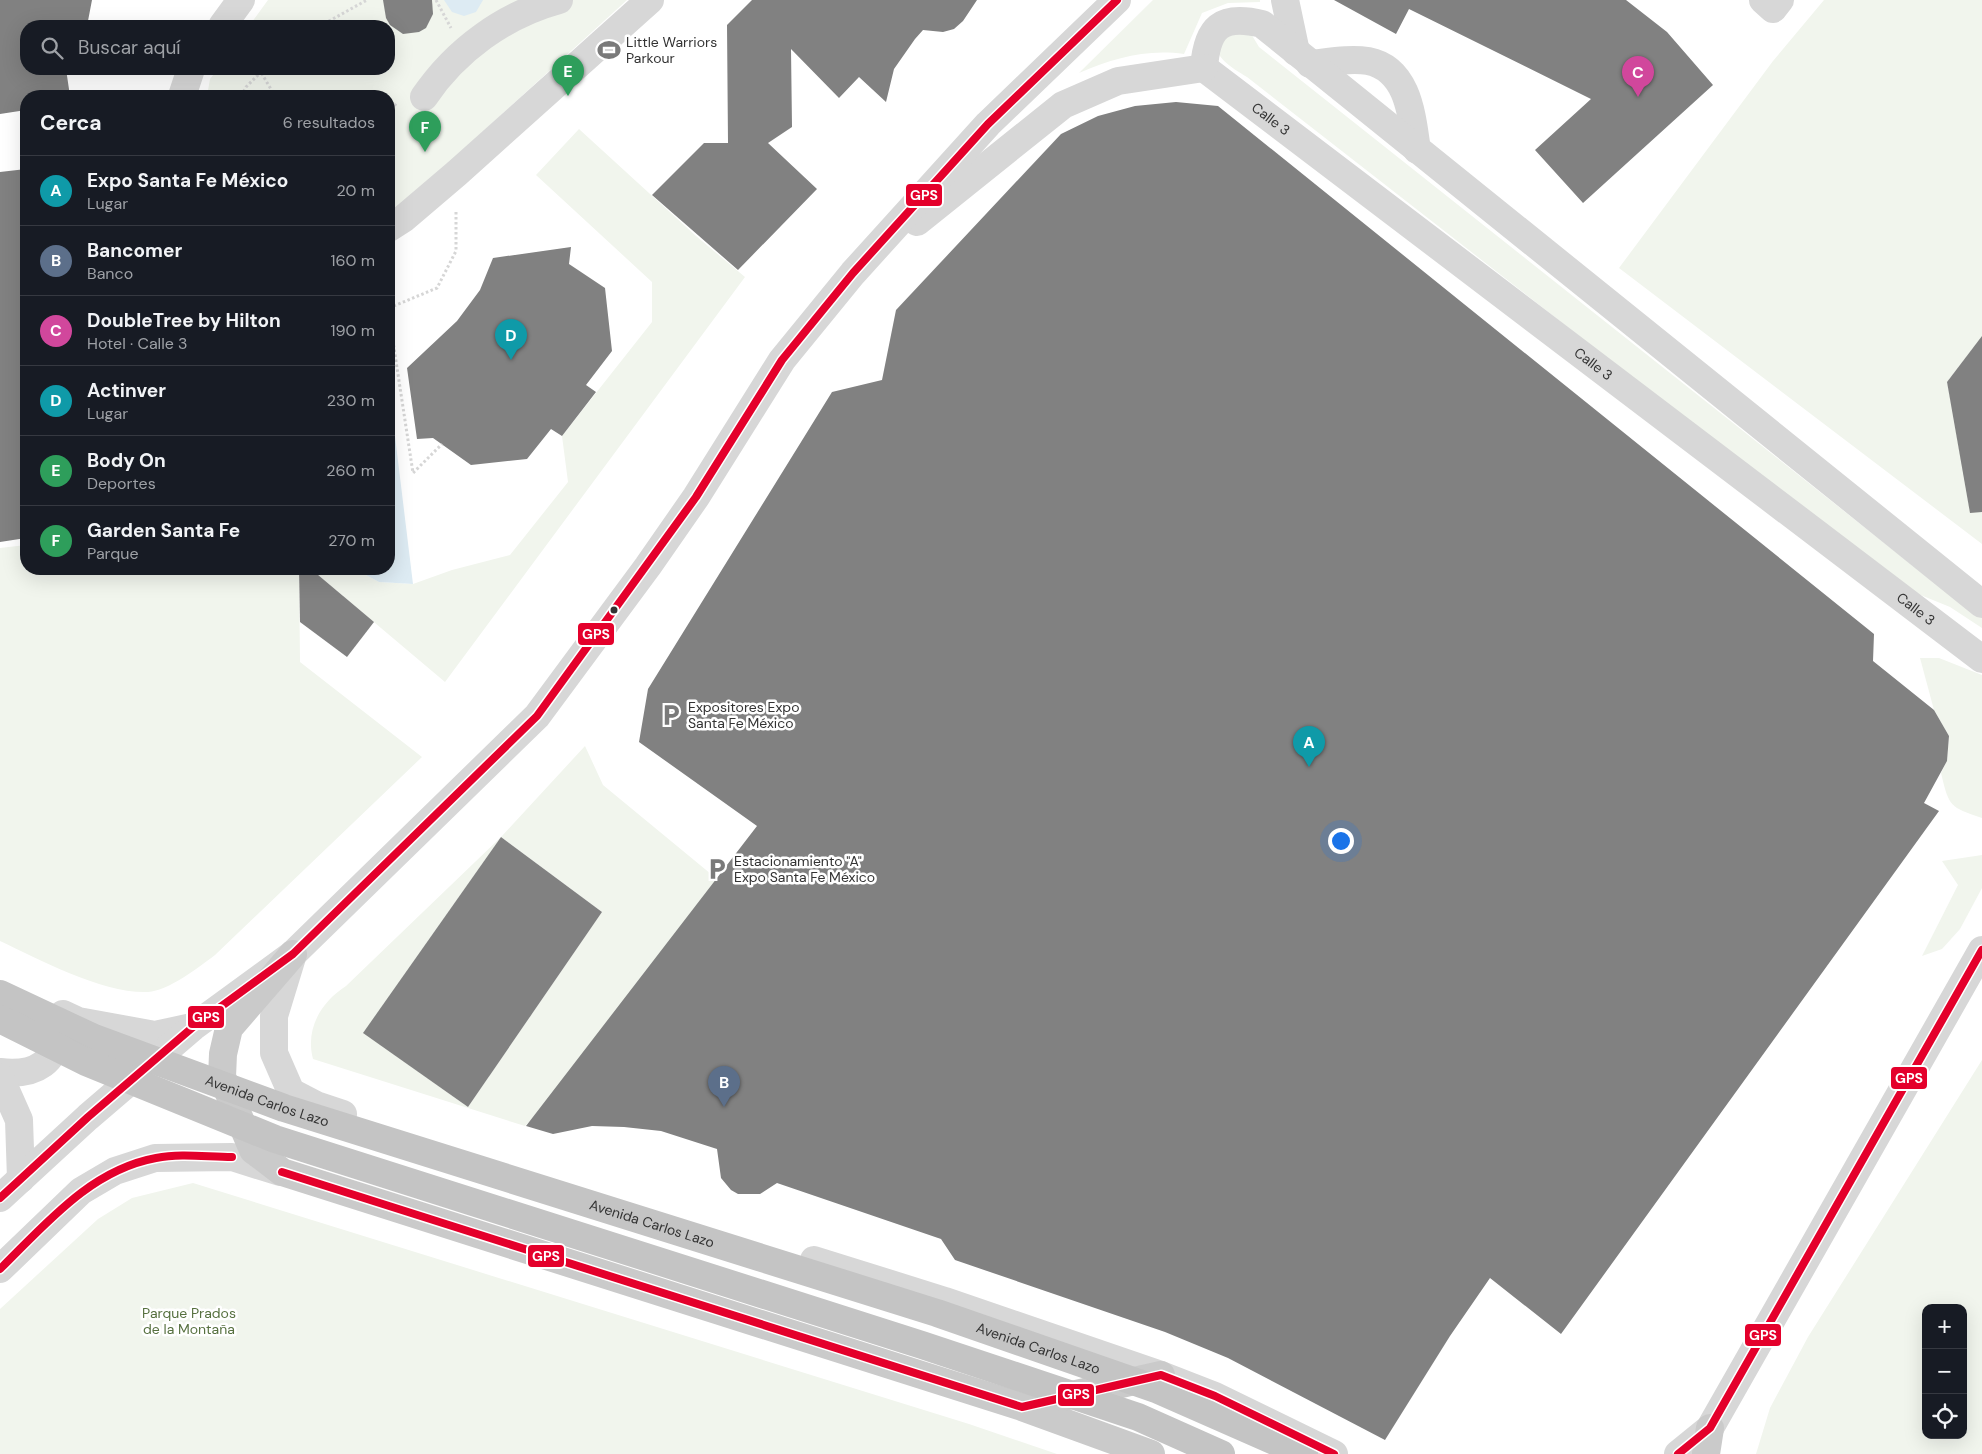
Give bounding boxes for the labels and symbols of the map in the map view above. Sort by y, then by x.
place label: Little Warriors Parkour [626,33,717,67]
sports icon: Little Warriors Parkour [596,37,622,63]
pin: E [552,55,584,96]
pin: C [1622,56,1654,97]
street label: Calle 3 [1248,98,1294,139]
pin: F [409,111,441,152]
line badge: GPS [905,183,943,207]
text: GPS [910,186,938,204]
pin: D [495,319,527,360]
street label: Calle 3 [1570,343,1616,384]
street label: Calle 3 [1893,588,1939,629]
unlabelled marker [609,605,619,615]
line badge: GPS [577,622,615,646]
text: GPS [582,625,610,643]
place label: Expositores Expo Santa Fe México [688,698,799,732]
parking icon: Expositores Expo Santa Fe México [658,702,684,728]
pin: A [1293,726,1325,767]
your location [1328,828,1354,854]
place label: Estacionamiento "A" Expo Santa Fe México [734,852,875,886]
parking icon: Estacionamiento "A" Expo Santa Fe México [704,856,730,882]
line badge: GPS [187,1005,225,1029]
text: GPS [192,1008,220,1026]
pin: B [708,1066,740,1107]
line badge: GPS [1890,1066,1928,1090]
text: GPS [1895,1069,1923,1087]
street label: Avenida Carlos Lazo [203,1071,331,1131]
street label: Avenida Carlos Lazo [587,1195,717,1252]
line badge: GPS [527,1244,565,1268]
text: GPS [532,1247,560,1265]
park label: Parque Prados de la Montaña [142,1304,236,1338]
street label: Avenida Carlos Lazo [974,1318,1103,1378]
line badge: GPS [1744,1323,1782,1347]
text: GPS [1749,1326,1777,1344]
line badge: GPS [1057,1383,1095,1407]
text: GPS [1062,1385,1090,1403]

